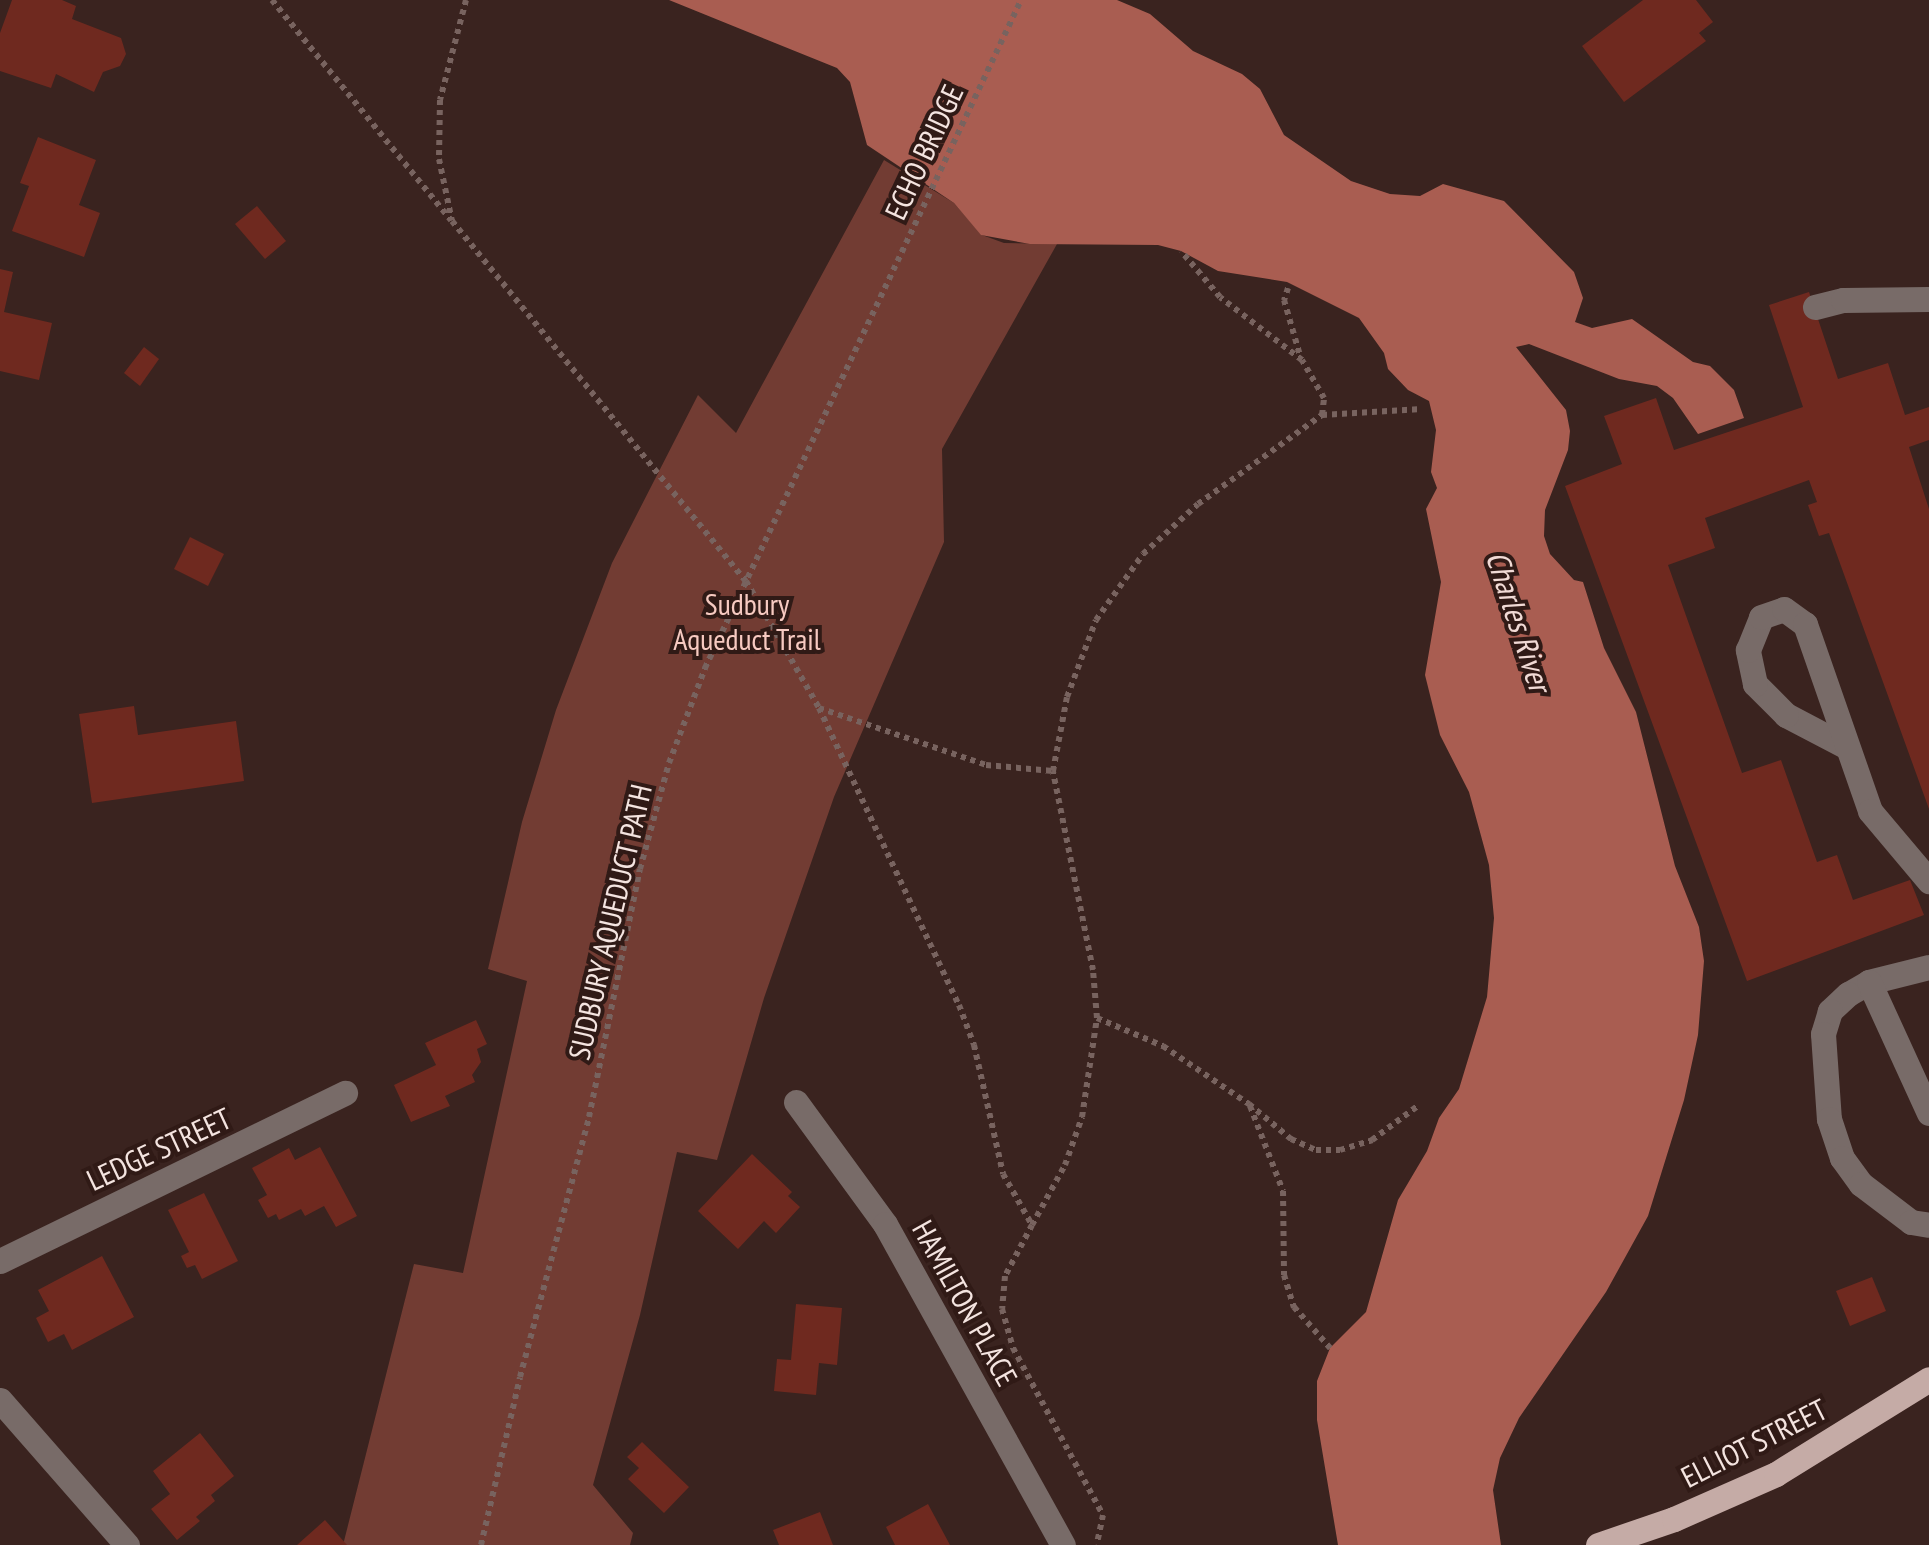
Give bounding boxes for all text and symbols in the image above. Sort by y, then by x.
street label: ECHO BRIDGE [877,79,971,225]
water label: Charles River [1478,546,1560,696]
park label: Sudbury Aqueduct Trail [673,586,821,656]
street label: SUDBURY AQUEDUCT PATH [561,780,659,1064]
street label: LEDGE STREET [81,1100,237,1198]
street label: HAMILTON PLACE [905,1214,1025,1392]
street label: ELLIOT STREET [1675,1391,1833,1495]

